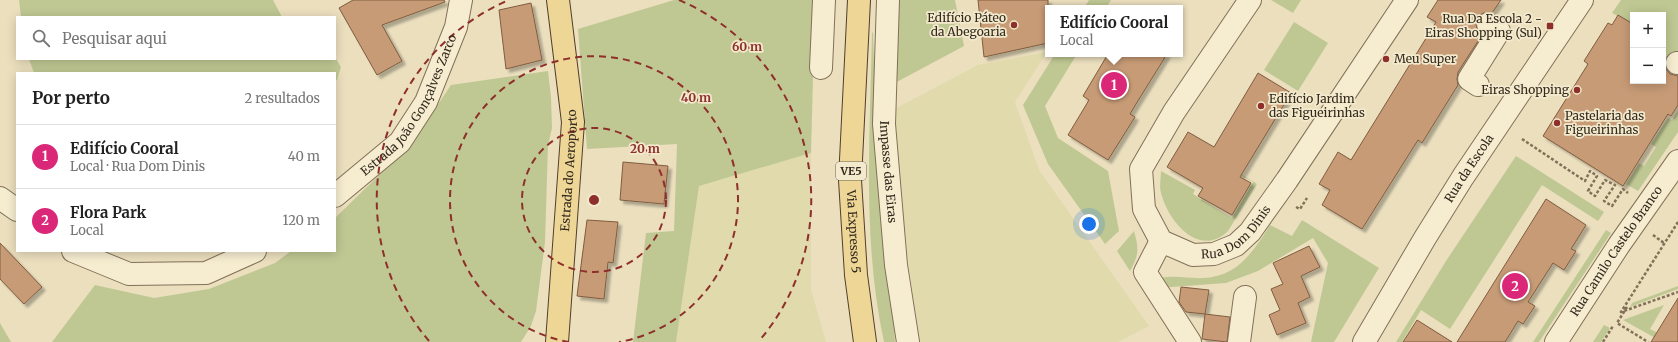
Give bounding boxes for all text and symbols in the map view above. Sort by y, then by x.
popup [1045,5,1183,57]
place label: Edifício Páteo da Abegoaria [927,10,1007,39]
place label: Rua Da Escola 2 - Eiras Shopping (Sul) [1425,11,1542,40]
map controls [1630,12,1666,84]
button: + [1630,12,1666,48]
text: Edifício Cooral [1060,13,1168,32]
search box [16,16,336,60]
marker: Edifício Páteo da Abegoaria [1009,20,1019,30]
marker: Rua Da Escola 2 - Eiras Shopping (Sul) [1545,21,1555,31]
icon: search [30,27,52,49]
text: Pesquisar aqui [62,29,167,48]
street label: Estrada João Gonçalves Zarco [357,32,459,179]
text: Local [1060,32,1094,49]
text: 60 m [732,39,762,54]
button: − [1630,48,1666,84]
place label: Meu Super [1394,51,1457,66]
marker: Meu Super [1381,54,1391,64]
pin: 1 [1101,70,1127,100]
place label: Eiras Shopping [1481,82,1570,97]
marker: Eiras Shopping [1572,85,1582,95]
text: Por perto [32,87,110,109]
text: 2 resultados [244,90,320,107]
text: 40 m [681,90,711,105]
place label: Edifício Jardim das Figueirinhas [1269,91,1365,120]
marker: Edifício Jardim das Figueirinhas [1256,101,1266,111]
place label: Pastelaria das Figueirinhas [1565,108,1644,137]
street label: Estrada do Aeroporto [557,109,580,232]
marker: Pastelaria das Figueirinhas [1552,118,1562,128]
street label: Impasse das Eiras [877,120,900,224]
street label: Rua da Escola [1441,131,1497,205]
text: Edifício Cooral [70,139,179,158]
text: 20 m [630,141,660,156]
text: 1 [42,148,48,165]
text: 40 m [288,148,320,165]
text: Local · Rua Dom Dinis [70,158,205,175]
road number: VE5 [836,162,866,180]
street label: Rua Camilo Castelo Branco [1567,183,1665,319]
street label: Via Expresso 5 [844,188,864,274]
centre of rings [587,193,601,207]
street label: Rua Dom Dinis [1201,202,1274,262]
text: Flora Park [70,203,146,222]
text: 2 [41,212,49,229]
text: 120 m [282,212,320,229]
your location [1079,214,1099,234]
text: Local [70,222,104,239]
pin: 2 [1502,271,1528,301]

